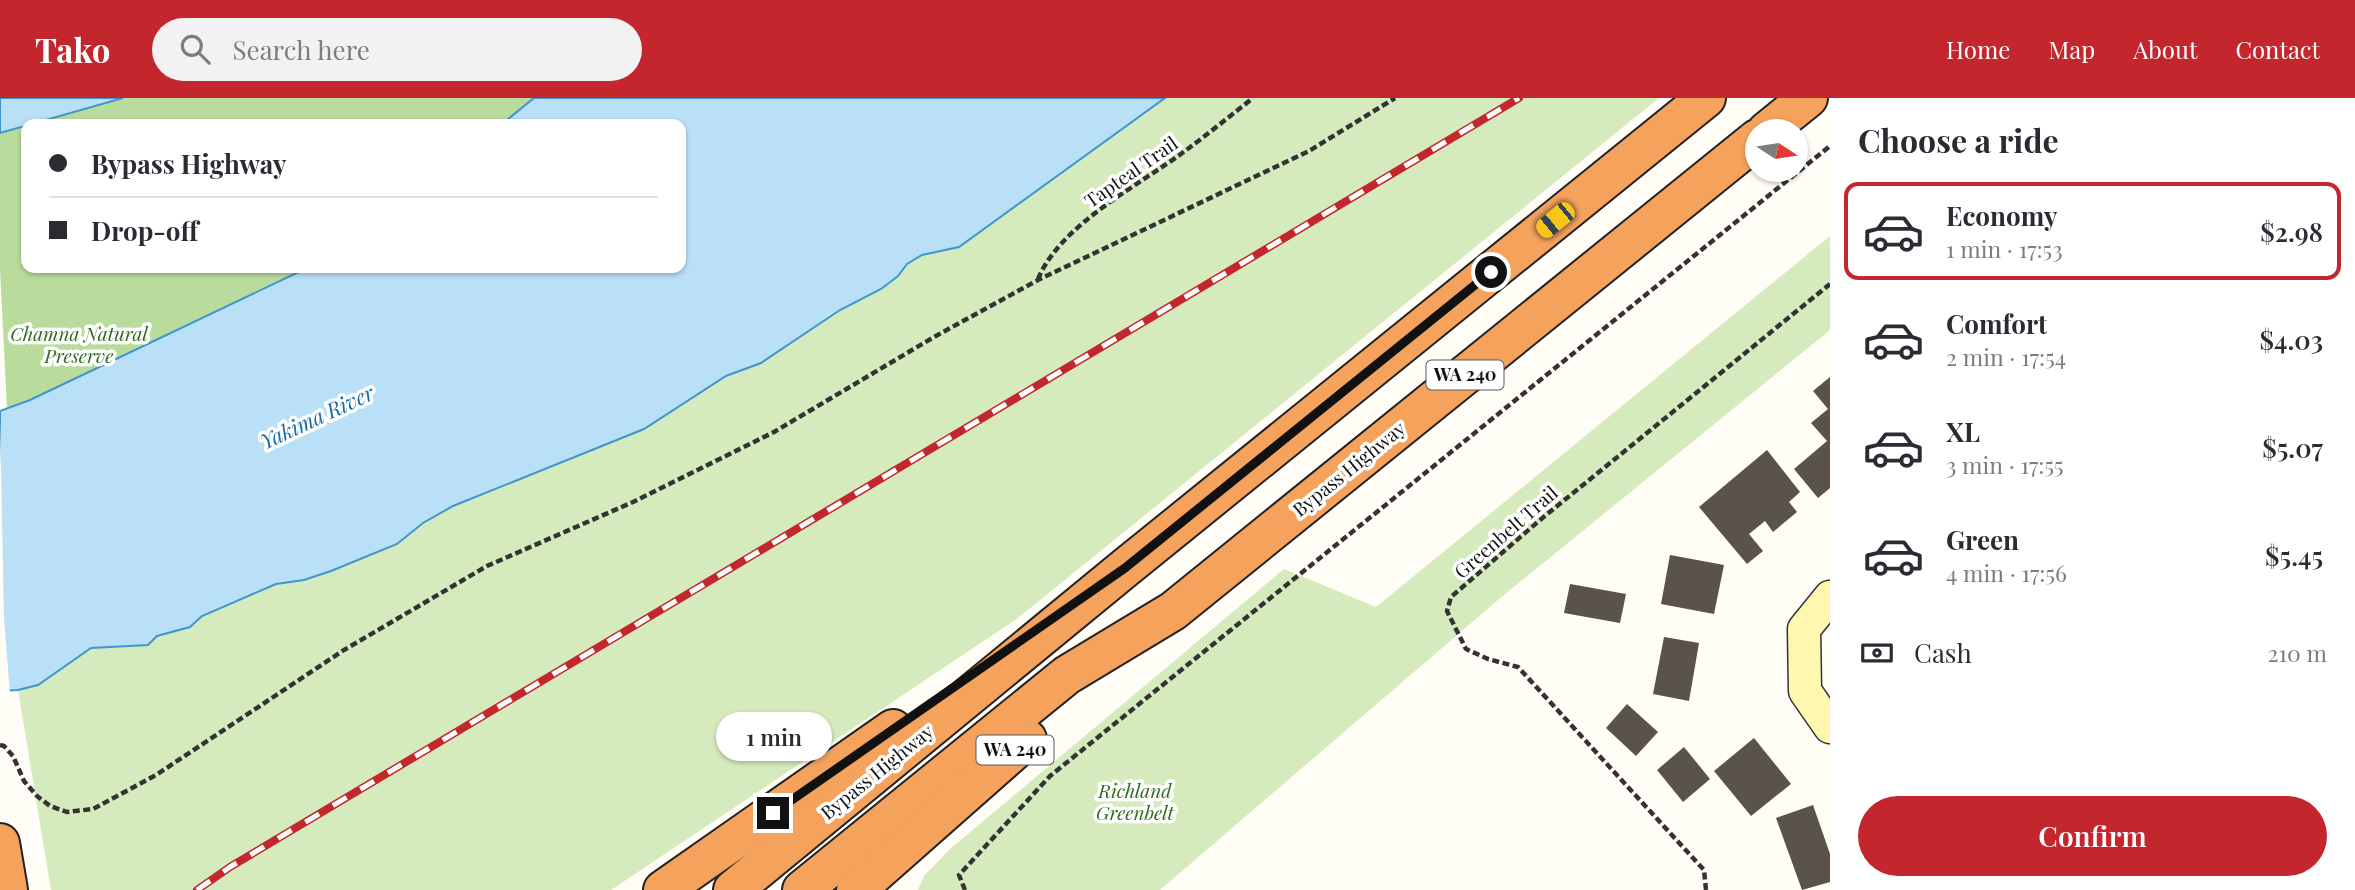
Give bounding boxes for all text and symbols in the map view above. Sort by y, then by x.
search box [152,18,642,81]
text: Tako [35,27,110,71]
icon: search [176,30,214,68]
text: Search here [232,32,370,67]
text: Home [1946,33,2010,65]
text: Map [2048,33,2095,65]
text: About [2133,33,2197,65]
text: Contact [2235,33,2320,65]
text: Choose a ride [1858,118,2059,161]
north arrow [1745,119,1808,182]
map controls [1745,119,1808,182]
street label: Tapteal Trail [1079,129,1183,213]
text: Bypass Highway [91,146,287,181]
text: Economy [1946,198,2057,233]
car [1533,199,1578,241]
icon: car [1862,200,1925,263]
text: Drop-off [91,213,198,248]
text: $2.98 [2260,214,2323,249]
text: 1 min · 17:53 [1946,233,2063,264]
route start [1475,256,1507,288]
text: Comfort [1946,306,2047,341]
icon: car [1862,308,1925,371]
park label: Chamna Natural Preserve [10,320,148,368]
text: $4.03 [2260,322,2323,357]
text: 2 min · 17:54 [1946,341,2066,372]
road number: WA 240 [1426,360,1504,390]
water label: Yakima River [255,377,379,455]
street label: Bypass Highway [1287,414,1410,522]
text: XL [1946,414,1980,449]
icon: car [1862,416,1925,479]
text: $5.07 [2262,430,2323,465]
text: 3 min · 17:55 [1946,449,2064,480]
street label: Greenbelt Trail [1448,479,1563,583]
text: Green [1946,522,2019,557]
icon: car [1862,524,1925,587]
text: $5.45 [2265,538,2323,573]
text: 4 min · 17:56 [1946,557,2067,588]
icon: cash [1858,634,1896,672]
text: Cash [1914,635,1972,670]
text: 210 m [2268,637,2327,668]
callout: 1 min [715,712,831,760]
street label: Bypass Highway [815,717,938,825]
text: 1 min [746,721,802,752]
road number: WA 240 [976,736,1054,764]
park label: Richland Greenbelt [1096,777,1176,825]
button: Confirm [1858,796,2327,876]
route end [757,797,789,829]

